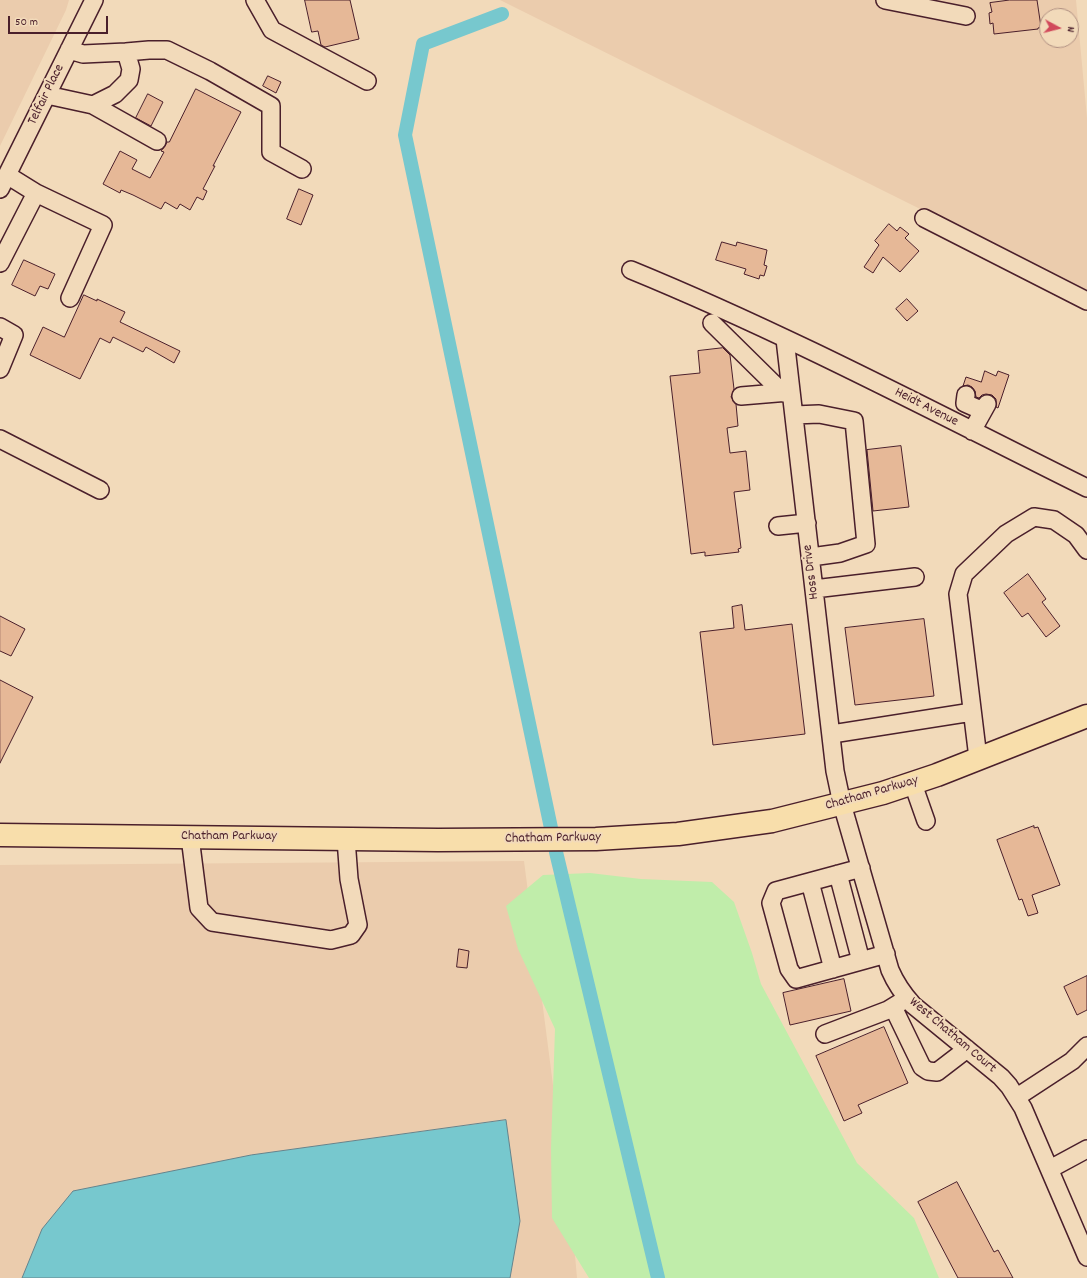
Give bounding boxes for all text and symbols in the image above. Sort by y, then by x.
scale bar [10,8,110,34]
north arrow [1039,8,1079,48]
text: 50 m [15,14,38,31]
text: N [1062,26,1078,33]
street label: Telfair Place [25,62,69,128]
street label: Heidt Avenue [891,385,961,431]
street label: Hoss Drive [800,543,824,601]
street label: Chatham Parkway [824,773,920,815]
street label: Chatham Parkway [181,829,277,845]
street label: Chatham Parkway [505,830,601,848]
street label: West Chatham Court [905,995,999,1077]

